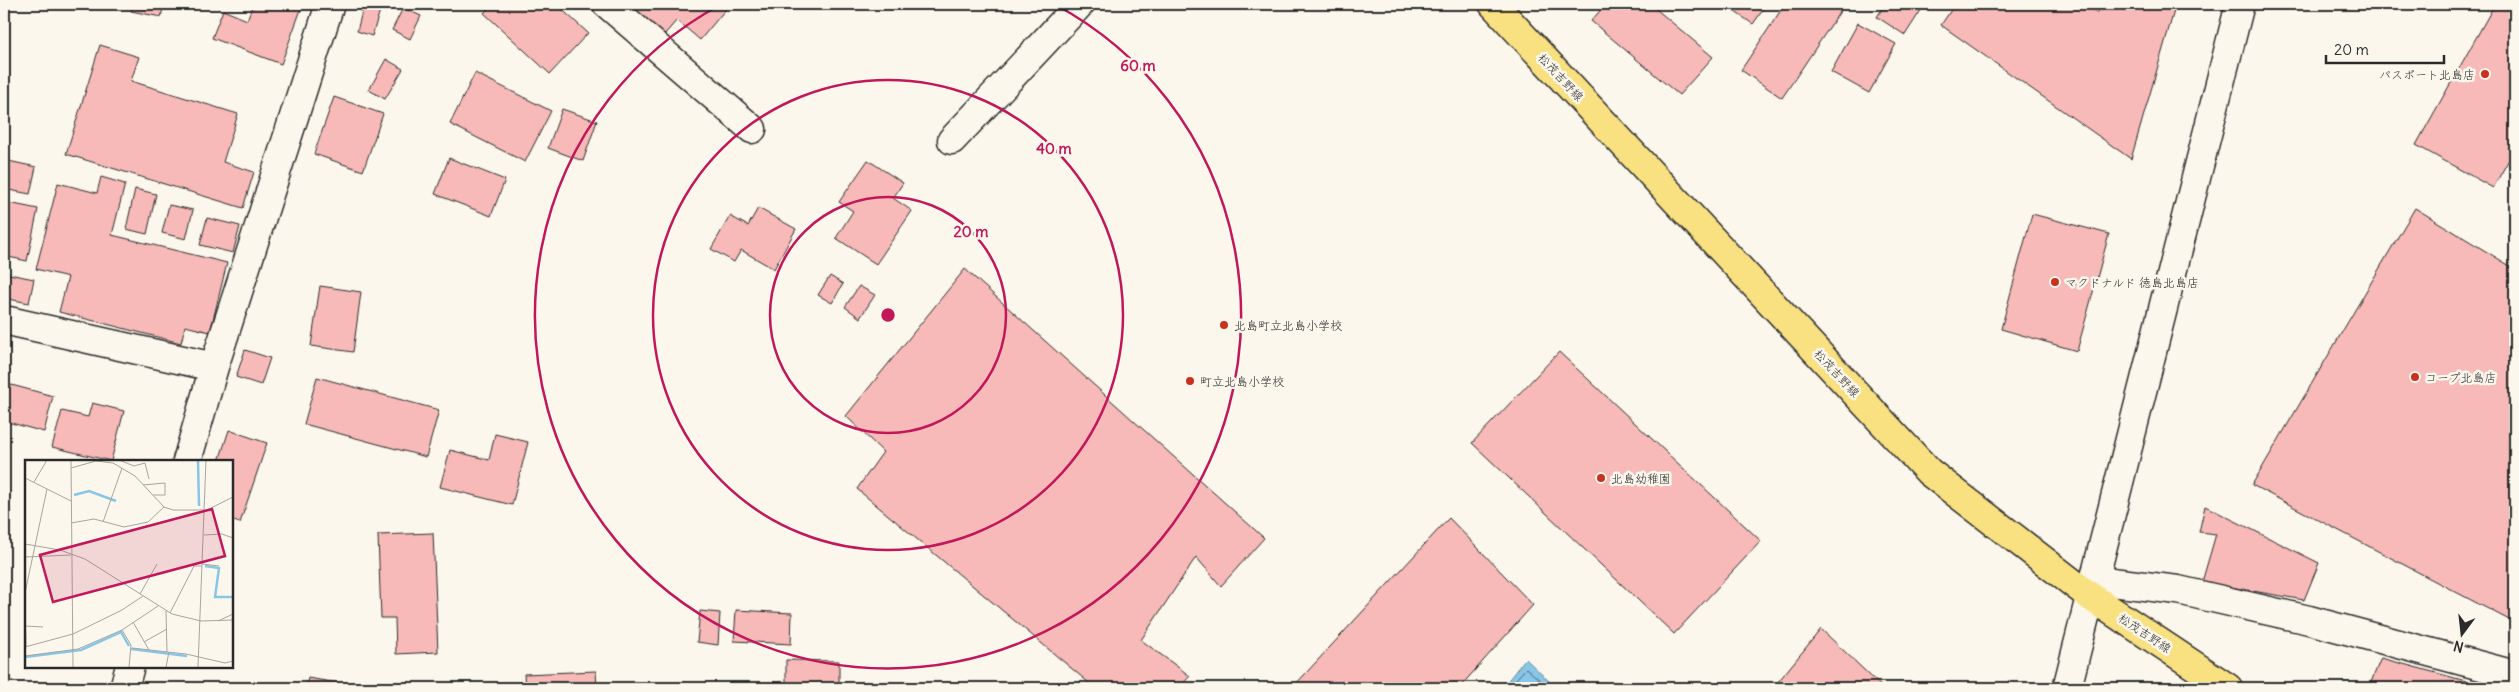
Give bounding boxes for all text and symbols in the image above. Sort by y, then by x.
scale bar [2326,32,2444,64]
text: 20 m [2334,40,2369,59]
street label: 松茂吉野線 [1535,50,1587,104]
text: 60 m [1120,56,1156,75]
place label: パスポート北島店 [2379,67,2475,82]
marker: パスポート北島店 [2479,68,2491,80]
text: 40 m [1036,139,1072,158]
text: 20 m [954,222,988,241]
place label: マクドナルド 徳島北島店 [2065,275,2199,290]
marker: マクドナルド 徳島北島店 [2049,276,2061,288]
centre of rings [879,306,897,324]
place label: 北島町立北島小学校 [1234,318,1342,333]
marker: 北島町立北島小学校 [1218,319,1230,331]
street label: 松茂吉野線 [1811,346,1863,400]
place label: コープ北島店 [2425,370,2497,385]
marker: コープ北島店 [2409,371,2421,383]
place label: 町立北島小学校 [1200,374,1284,389]
marker: 町立北島小学校 [1184,375,1196,387]
inset map [25,460,232,667]
place label: 北島幼稚園 [1611,471,1671,486]
marker: 北島幼稚園 [1595,472,1607,484]
street label: 松茂吉野線 [2116,610,2174,656]
north arrow [2436,610,2486,660]
text: N [2452,637,2466,657]

